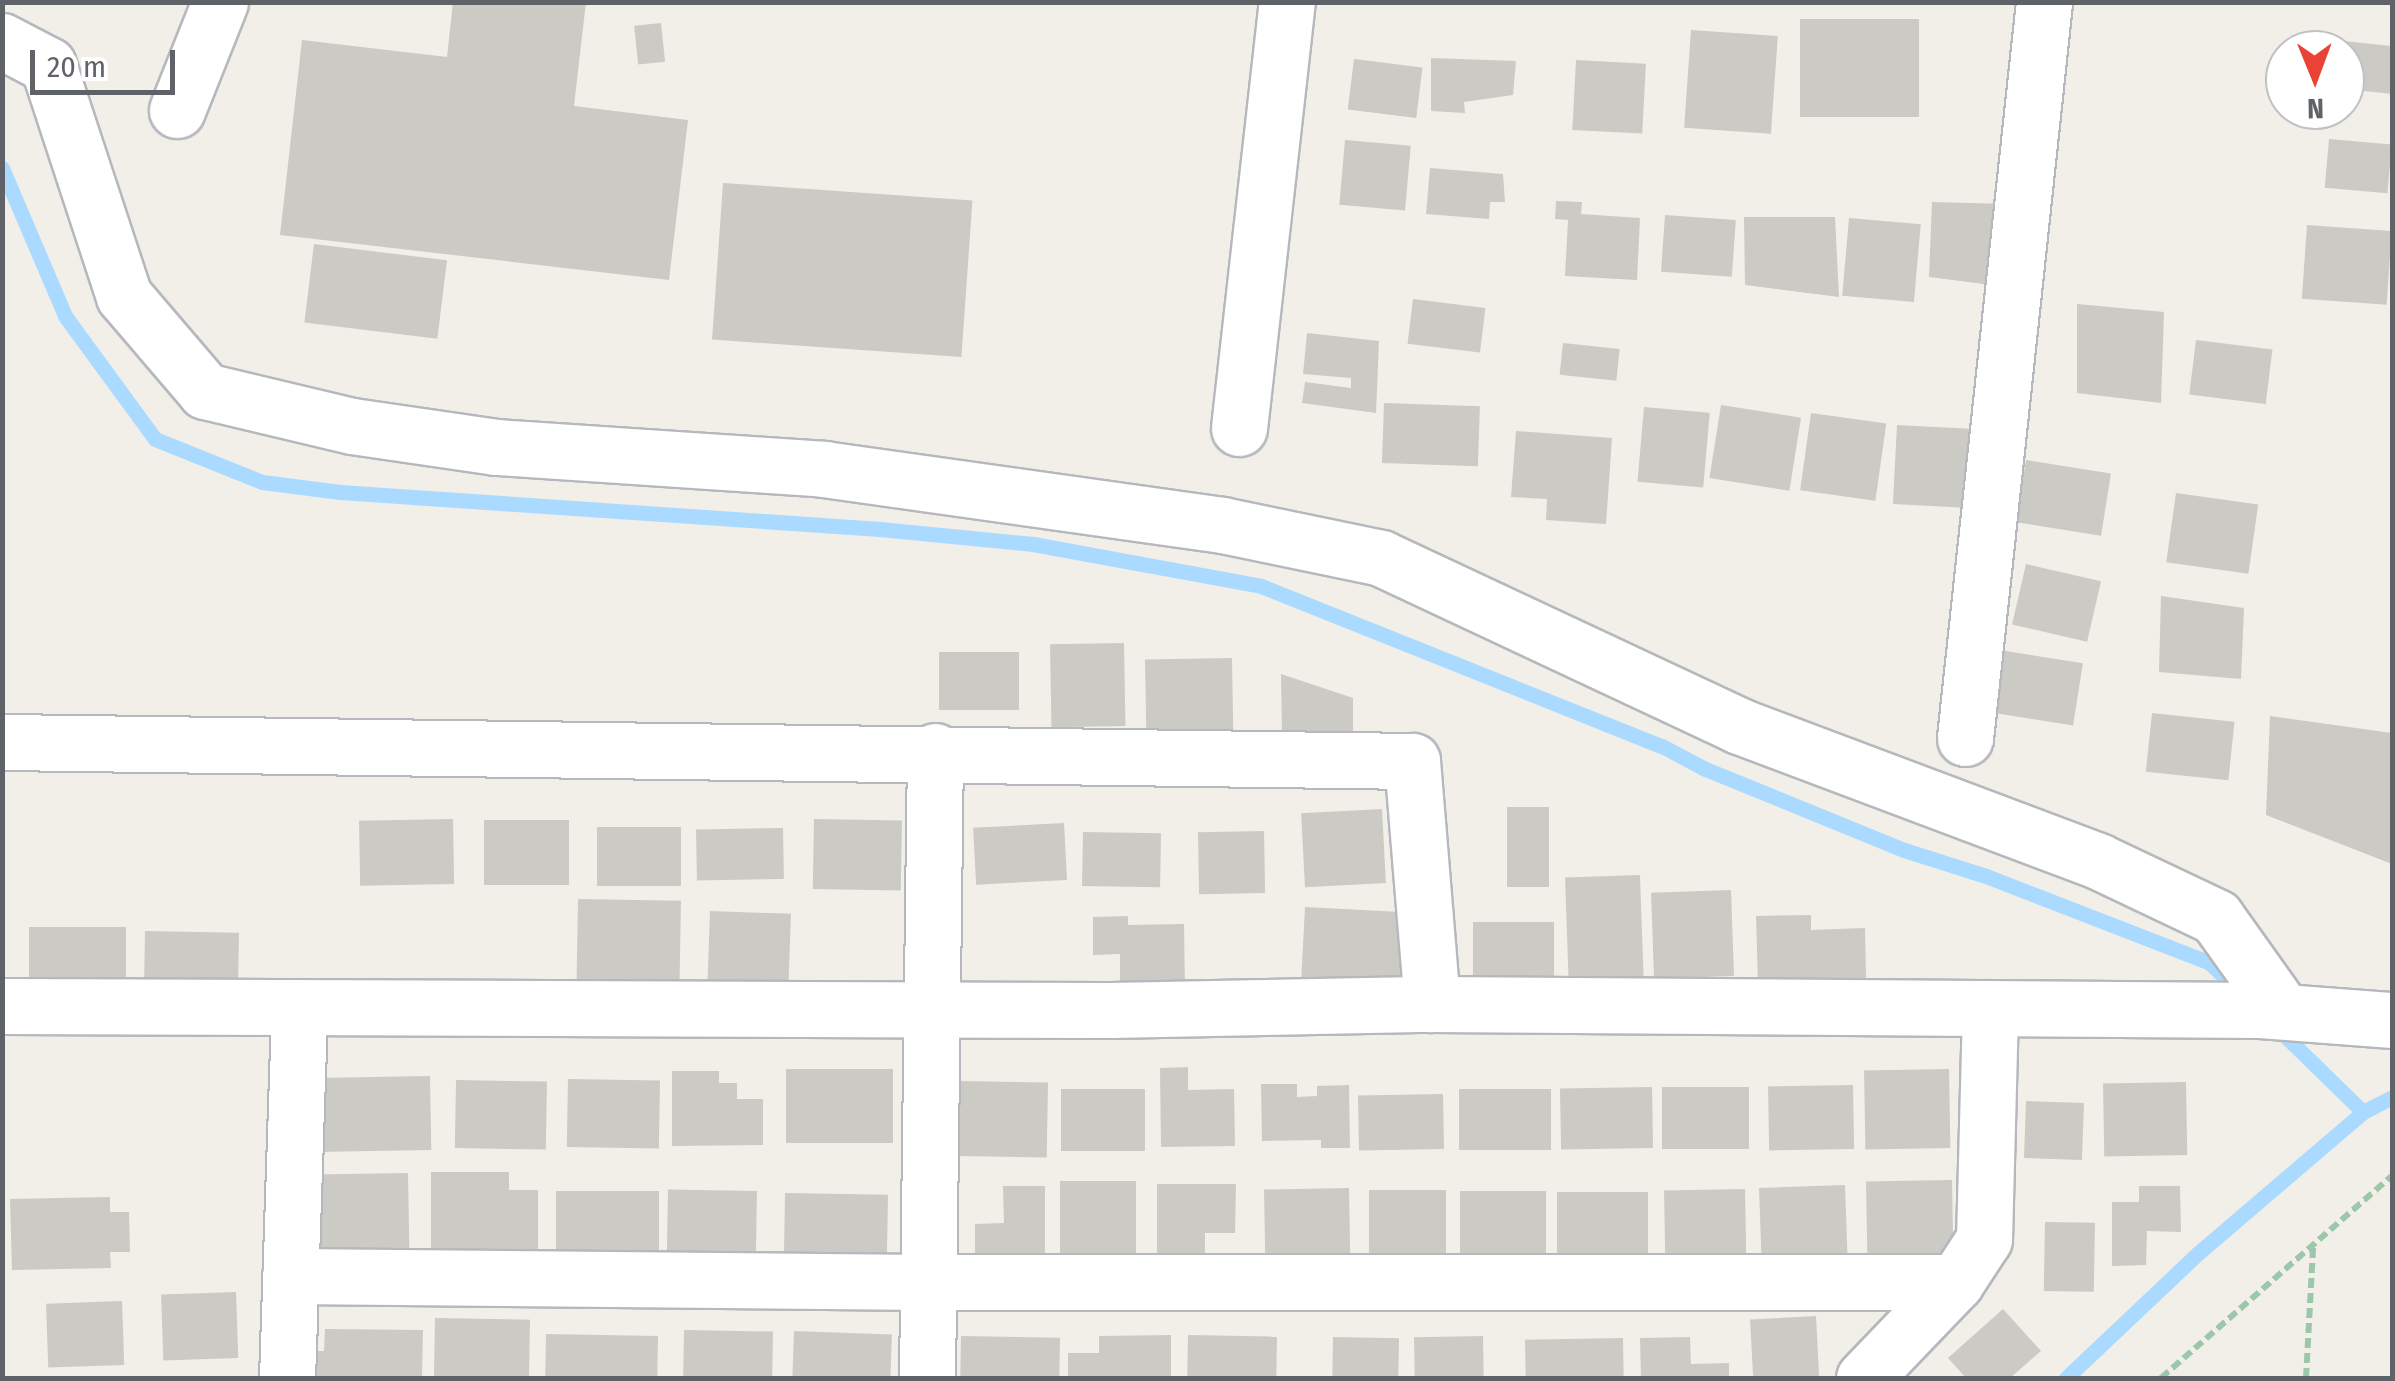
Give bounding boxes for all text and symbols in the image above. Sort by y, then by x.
scale bar [35,30,180,92]
north arrow [2265,30,2365,130]
text: 20 m [47,49,106,85]
text: N [2307,92,2324,125]

